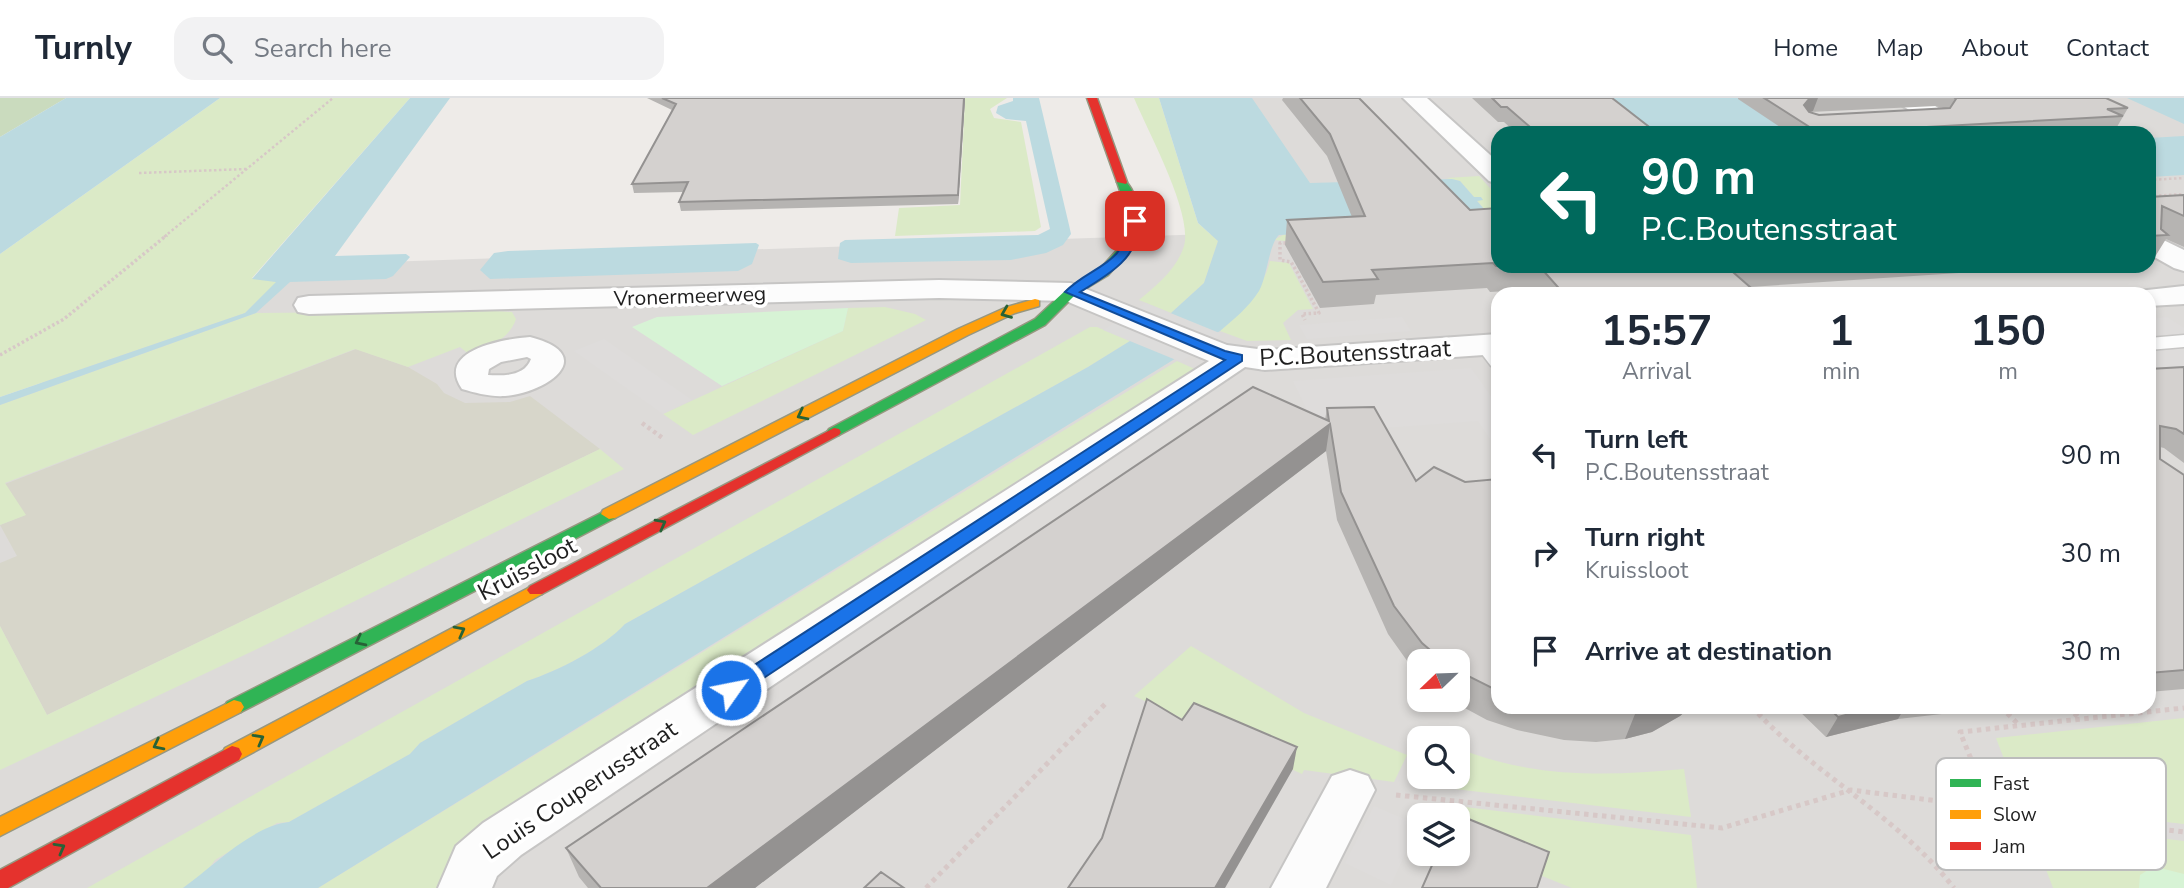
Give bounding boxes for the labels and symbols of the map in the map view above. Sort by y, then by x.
pin [1105,191,1165,251]
street label: Vronermeerweg [612,279,767,313]
one-way arrow [1000,304,1012,318]
street label: P.C.Boutensstraat [1258,332,1452,374]
one-way arrow [797,406,810,420]
one-way arrow [653,519,666,532]
street label: Kruissloot [472,529,583,608]
one-way arrow [453,626,465,639]
one-way arrow [355,633,367,646]
north arrow [1407,649,1470,712]
position arrow [694,653,768,727]
street label: Louis Couperusstraat [477,713,684,867]
one-way arrow [252,734,265,747]
one-way arrow [153,737,165,750]
legend [1936,758,2166,870]
text: Fast [1993,771,2029,797]
text: Slow [1993,802,2037,828]
text: Jam [1992,834,2026,860]
one-way arrow [53,843,65,856]

